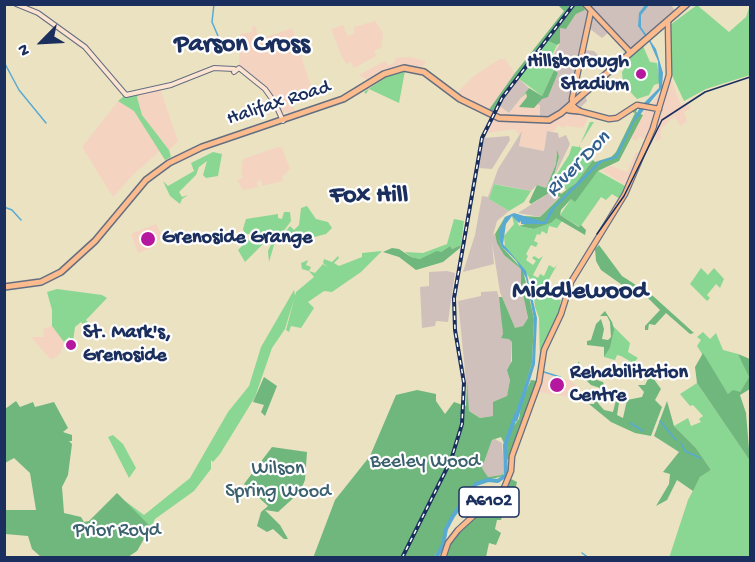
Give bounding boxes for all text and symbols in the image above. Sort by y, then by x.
north arrow [12,12,72,72]
district label: Parson Cross [174,30,310,62]
text: N [14,41,36,58]
place label: Hillsborough Stadium [527,51,629,98]
marker: Hillsborough Stadium [634,67,648,81]
street label: Halifax Road [224,76,334,132]
water label: River Don [541,127,617,203]
district label: Fox Hill [330,181,408,213]
place label: Grenoside Grange [162,227,312,251]
marker: Grenoside Grange [139,230,157,248]
district label: Middlewood [512,277,648,309]
place label: St. Mark's, Grenoside [83,322,171,369]
marker: St. Mark's, Grenoside [64,338,78,352]
place label: Rehabilitation Centre [570,362,688,409]
marker: Rehabilitation Centre [548,376,566,394]
park label: Beeley Wood [370,451,480,475]
park label: Wilson Spring Wood [225,458,331,505]
road number: A6102 [459,487,519,517]
park label: Prior Royd [73,520,161,544]

